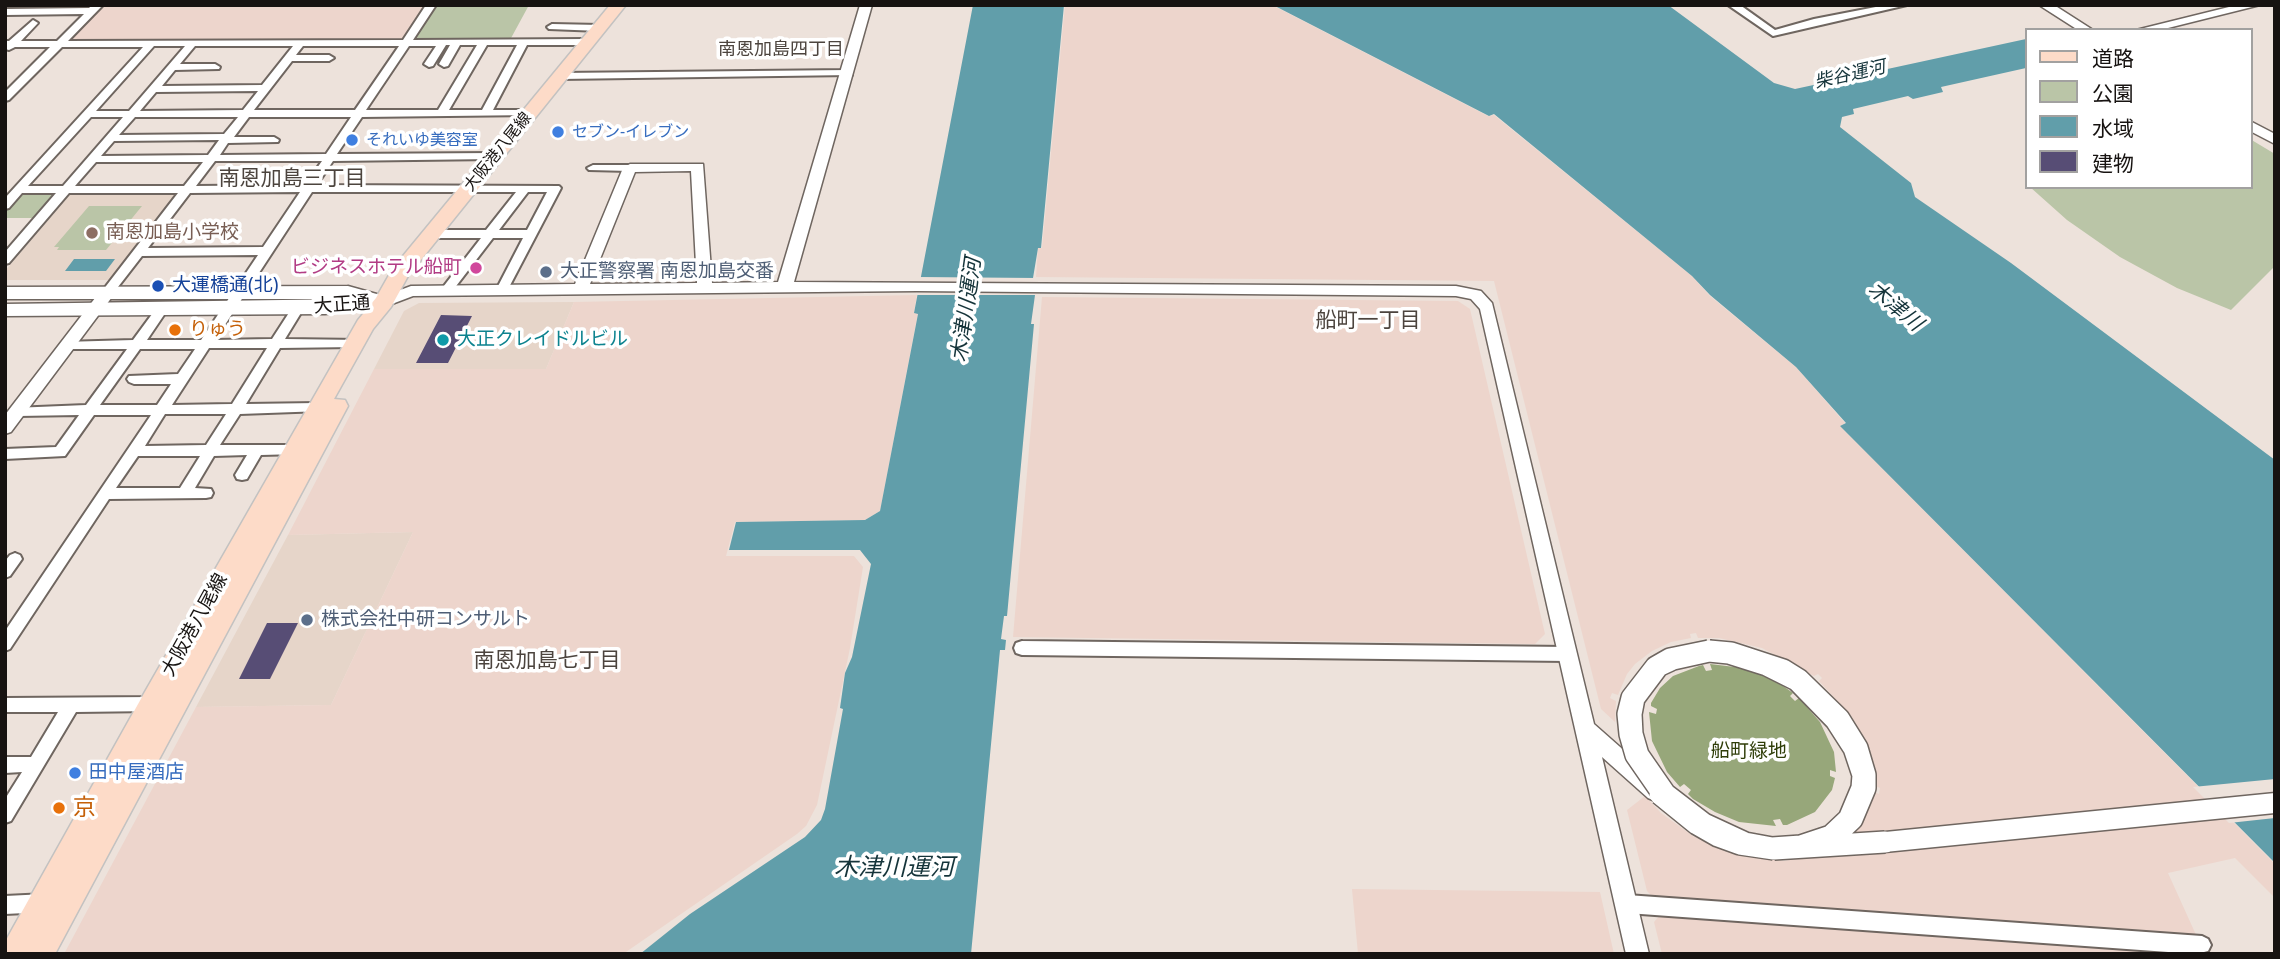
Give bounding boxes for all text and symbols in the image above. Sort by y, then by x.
legend [2024,28,2252,189]
district label: 南恩加島四丁目 [718,39,844,61]
text: 道路 [2092,44,2134,72]
water label: 柴谷運河 [1812,56,1888,94]
text: 公園 [2092,79,2134,107]
street label: 大阪港八尾線 [460,109,536,195]
text: 水域 [2092,114,2134,142]
place label: セブン-イレブン [572,122,689,142]
marker: セブン-イレブン [550,124,566,140]
place label: それいゆ美容室 [366,130,478,150]
marker: それいゆ美容室 [344,132,360,148]
text: 建物 [2092,149,2134,177]
district label: 南恩加島三丁目 [219,166,365,192]
place label: 南恩加島小学校 [106,222,239,244]
marker: 南恩加島小学校 [84,225,100,241]
water label: 木津川運河 [947,256,987,364]
place label: ビジネスホテル船町 [291,257,462,279]
marker: ビジネスホテル船町 [468,260,484,276]
place label: 大正警察署 南恩加島交番 [560,261,774,283]
marker: 大正警察署 南恩加島交番 [538,264,554,280]
place label: 大運橋通(北) [172,275,278,297]
water label: 木津川 [1863,277,1927,337]
marker: 大運橋通(北) [150,278,166,294]
street label: 大正通 [313,292,371,318]
district label: 船町一丁目 [1316,308,1420,334]
place label: りゅう [189,319,246,341]
marker: りゅう [167,322,183,338]
place label: 大正クレイドルビル [457,329,628,351]
marker: 大正クレイドルビル [435,332,451,348]
street label: 大阪港八尾線 [157,570,233,680]
place label: 株式会社中研コンサルト [321,609,530,631]
marker: 株式会社中研コンサルト [299,612,315,628]
district label: 南恩加島七丁目 [474,648,620,674]
park label: 船町緑地 [1711,741,1787,763]
place label: 田中屋酒店 [89,762,184,784]
marker: 田中屋酒店 [67,765,83,781]
place label: 京 [73,794,96,822]
marker: 京 [51,800,67,816]
water label: 木津川運河 [834,854,954,882]

